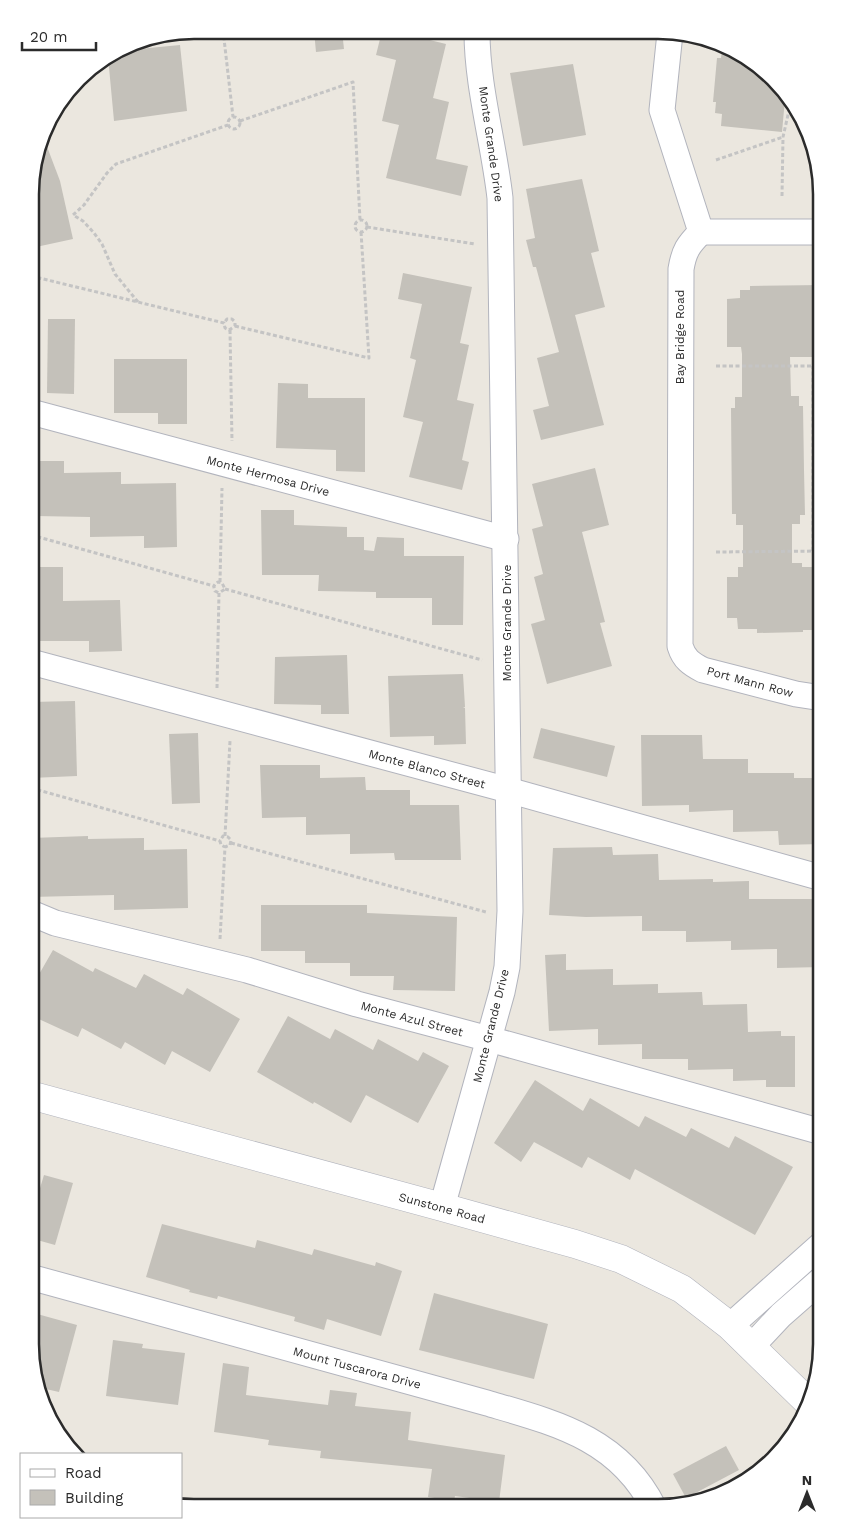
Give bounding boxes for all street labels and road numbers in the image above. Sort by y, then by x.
street label: Monte Grande Drive [476,85,506,203]
street label: Bay Bridge Road [673,290,687,384]
street label: Monte Hermosa Drive [205,453,331,499]
street label: Monte Grande Drive [500,565,514,681]
street label: Port Mann Row [705,664,795,700]
street label: Monte Blanco Street [367,747,487,791]
street label: Monte Grande Drive [470,968,512,1084]
street label: Monte Azul Street [359,999,465,1039]
street label: Sunstone Road [397,1190,487,1226]
street label: Mount Tuscarora Drive [292,1344,422,1392]

